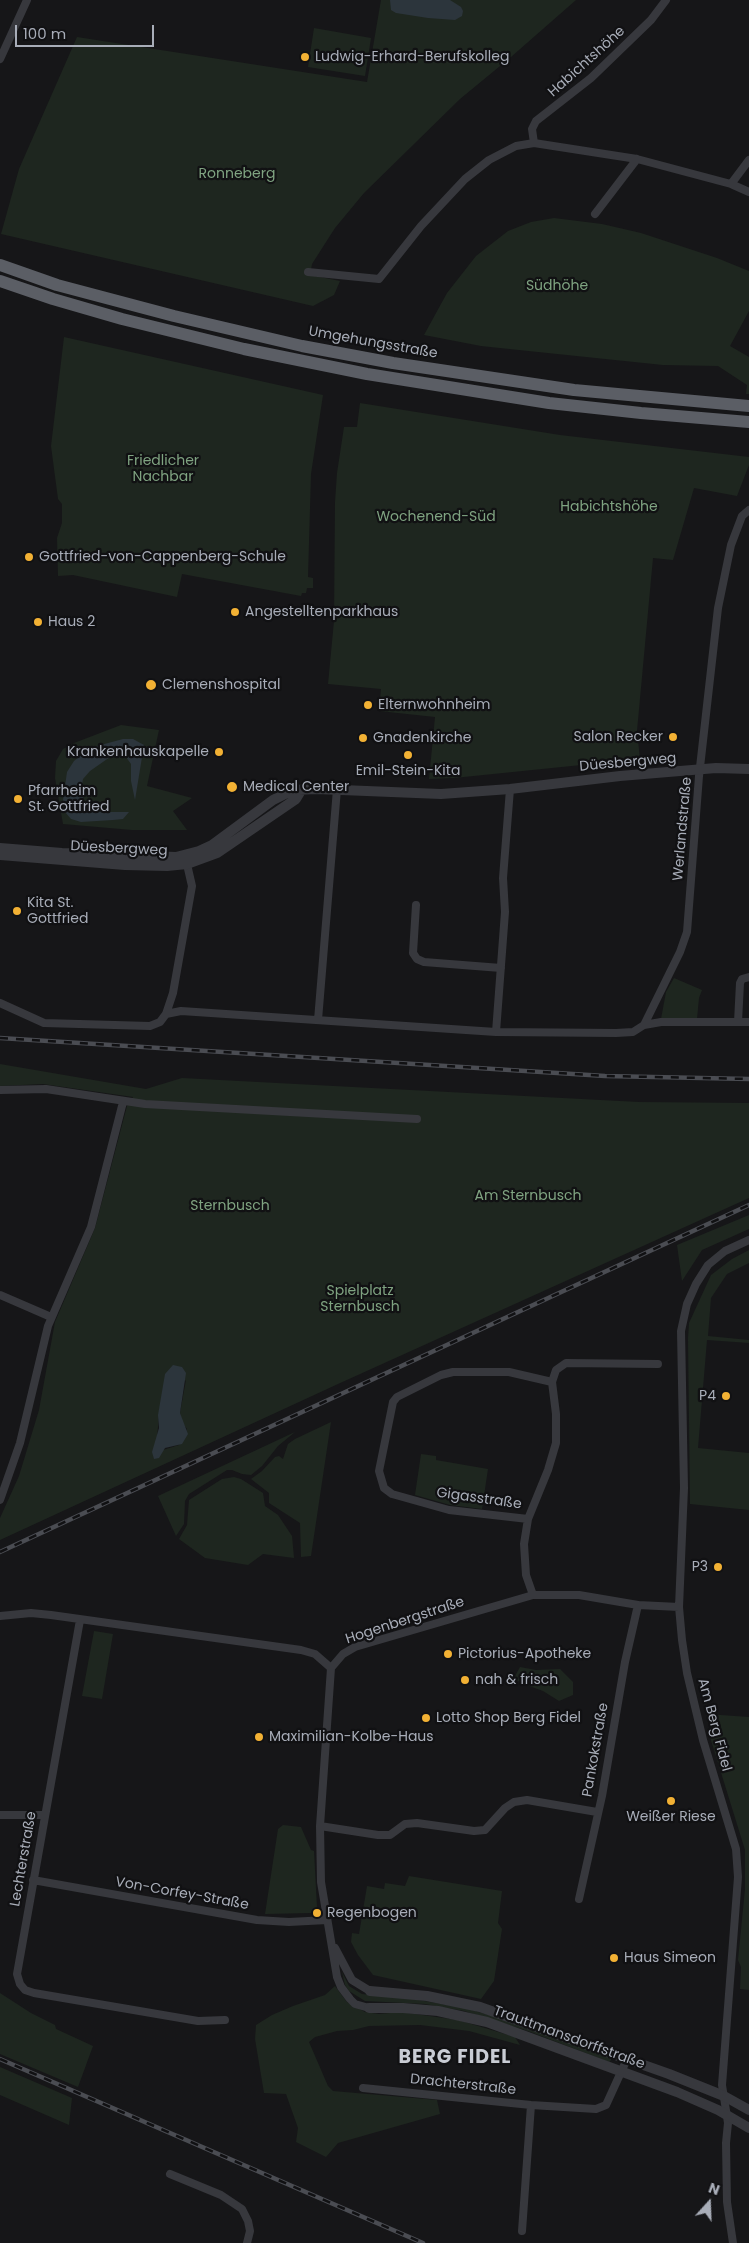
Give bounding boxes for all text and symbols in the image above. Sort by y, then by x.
scale bar [18,15,156,47]
text: 100 m [23,23,66,44]
street label: Habichtshöhe [545,23,629,101]
place label: Ludwig-Erhard-Berufskolleg [315,49,509,65]
marker: Ludwig-Erhard-Berufskolleg [299,51,311,63]
park label: Ronneberg [199,166,275,182]
park label: Südhöhe [526,278,588,294]
street label: Umgehungsstraße [307,323,439,363]
park label: Friedlicher Nachbar [127,453,199,486]
park label: Habichtshöhe [560,499,658,515]
park label: Wochenend-Süd [376,509,496,525]
place label: Gottfried-von-Cappenberg-Schule [39,549,286,565]
marker: Gottfried-von-Cappenberg-Schule [23,551,35,563]
place label: Angestelltenparkhaus [245,604,398,620]
marker: Angestelltenparkhaus [229,606,241,618]
place label: Haus 2 [48,614,95,630]
marker: Haus 2 [32,616,44,628]
place label: Clemenshospital [162,677,280,693]
marker: Clemenshospital [144,678,158,692]
place label: Elternwohnheim [378,697,490,713]
marker: Elternwohnheim [362,699,374,711]
place label: Salon Recker [573,729,663,745]
place label: Gnadenkirche [373,730,471,746]
marker: Salon Recker [667,731,679,743]
marker: Gnadenkirche [357,732,369,744]
place label: Krankenhauskapelle [67,744,209,760]
marker: Krankenhauskapelle [213,746,225,758]
marker: Emil-Stein-Kita [402,749,414,761]
street label: Düesbergweg [579,750,677,776]
place label: Emil-Stein-Kita [356,763,460,779]
street label: Werlandstraße [670,776,696,882]
place label: Medical Center [243,779,349,795]
marker: Medical Center [225,780,239,794]
place label: Pfarrheim St. Gottfried [28,783,109,816]
marker: Pfarrheim St. Gottfried [12,793,24,805]
street label: Düesbergweg [70,838,168,860]
place label: Kita St. Gottfried [27,895,88,928]
marker: Kita St. Gottfried [11,905,23,917]
park label: Am Sternbusch [475,1188,581,1204]
park label: Sternbusch [190,1198,270,1214]
park label: Spielplatz Sternbusch [320,1283,400,1315]
place label: P4 [699,1388,716,1404]
marker: P4 [720,1390,732,1402]
street label: Gigasstraße [435,1485,523,1513]
place label: P3 [692,1559,708,1575]
marker: P3 [712,1561,724,1573]
street label: Hogenbergstraße [343,1594,467,1648]
place label: Pictorius-Apotheke [458,1646,591,1662]
marker: Pictorius-Apotheke [442,1648,454,1660]
place label: nah & frisch [475,1672,558,1688]
marker: nah & frisch [459,1674,471,1686]
street label: Am Berg Fidel [694,1677,734,1773]
street label: Pankokstraße [579,1702,613,1798]
place label: Lotto Shop Berg Fidel [436,1710,581,1726]
marker: Lotto Shop Berg Fidel [420,1712,432,1724]
place label: Maximilian-Kolbe-Haus [269,1729,434,1745]
marker: Maximilian-Kolbe-Haus [253,1731,265,1743]
marker: Weißer Riese [665,1795,677,1807]
place label: Weißer Riese [626,1809,716,1825]
street label: Lechterstraße [7,1810,41,1908]
street label: Von-Corfey-Straße [114,1874,250,1914]
place label: Regenbogen [327,1905,417,1921]
marker: Regenbogen [311,1907,323,1919]
place label: Haus Simeon [624,1950,716,1966]
marker: Haus Simeon [608,1952,620,1964]
street label: Trauttmansdorffstraße [491,2003,647,2073]
district label: BERG FIDEL [397,2047,513,2069]
street label: Drachterstraße [409,2071,517,2099]
north arrow [684,2178,734,2228]
text: N [706,2178,722,2200]

